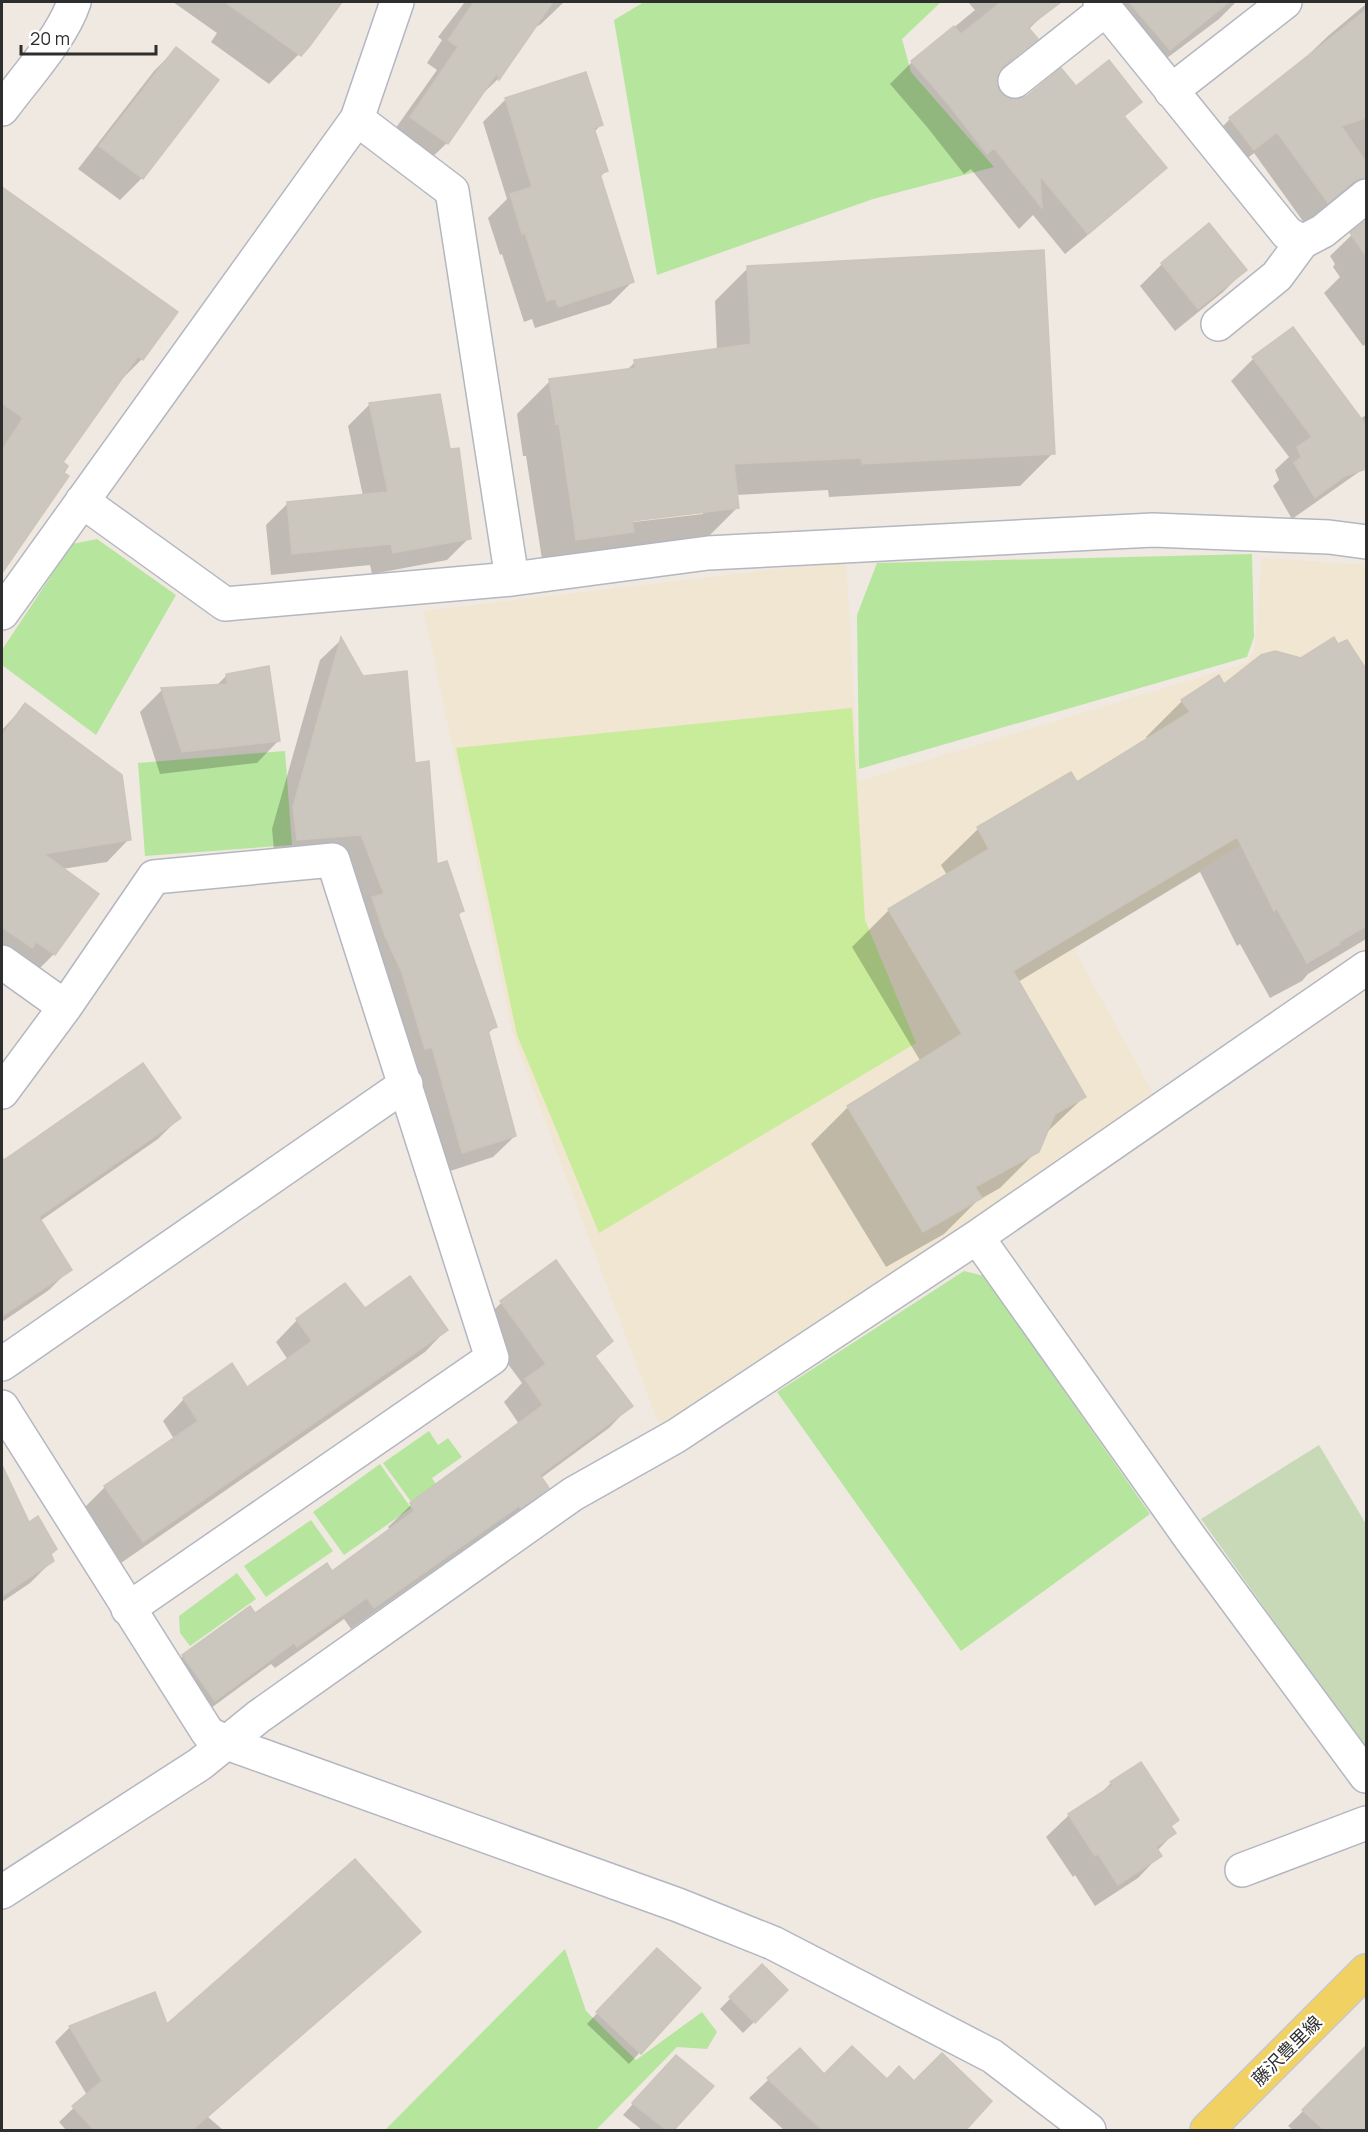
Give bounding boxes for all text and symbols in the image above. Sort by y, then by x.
scale bar [21,18,156,56]
text: 20 m [30,26,70,50]
street label: 藤沢豊里線 [1246,2010,1327,2091]

